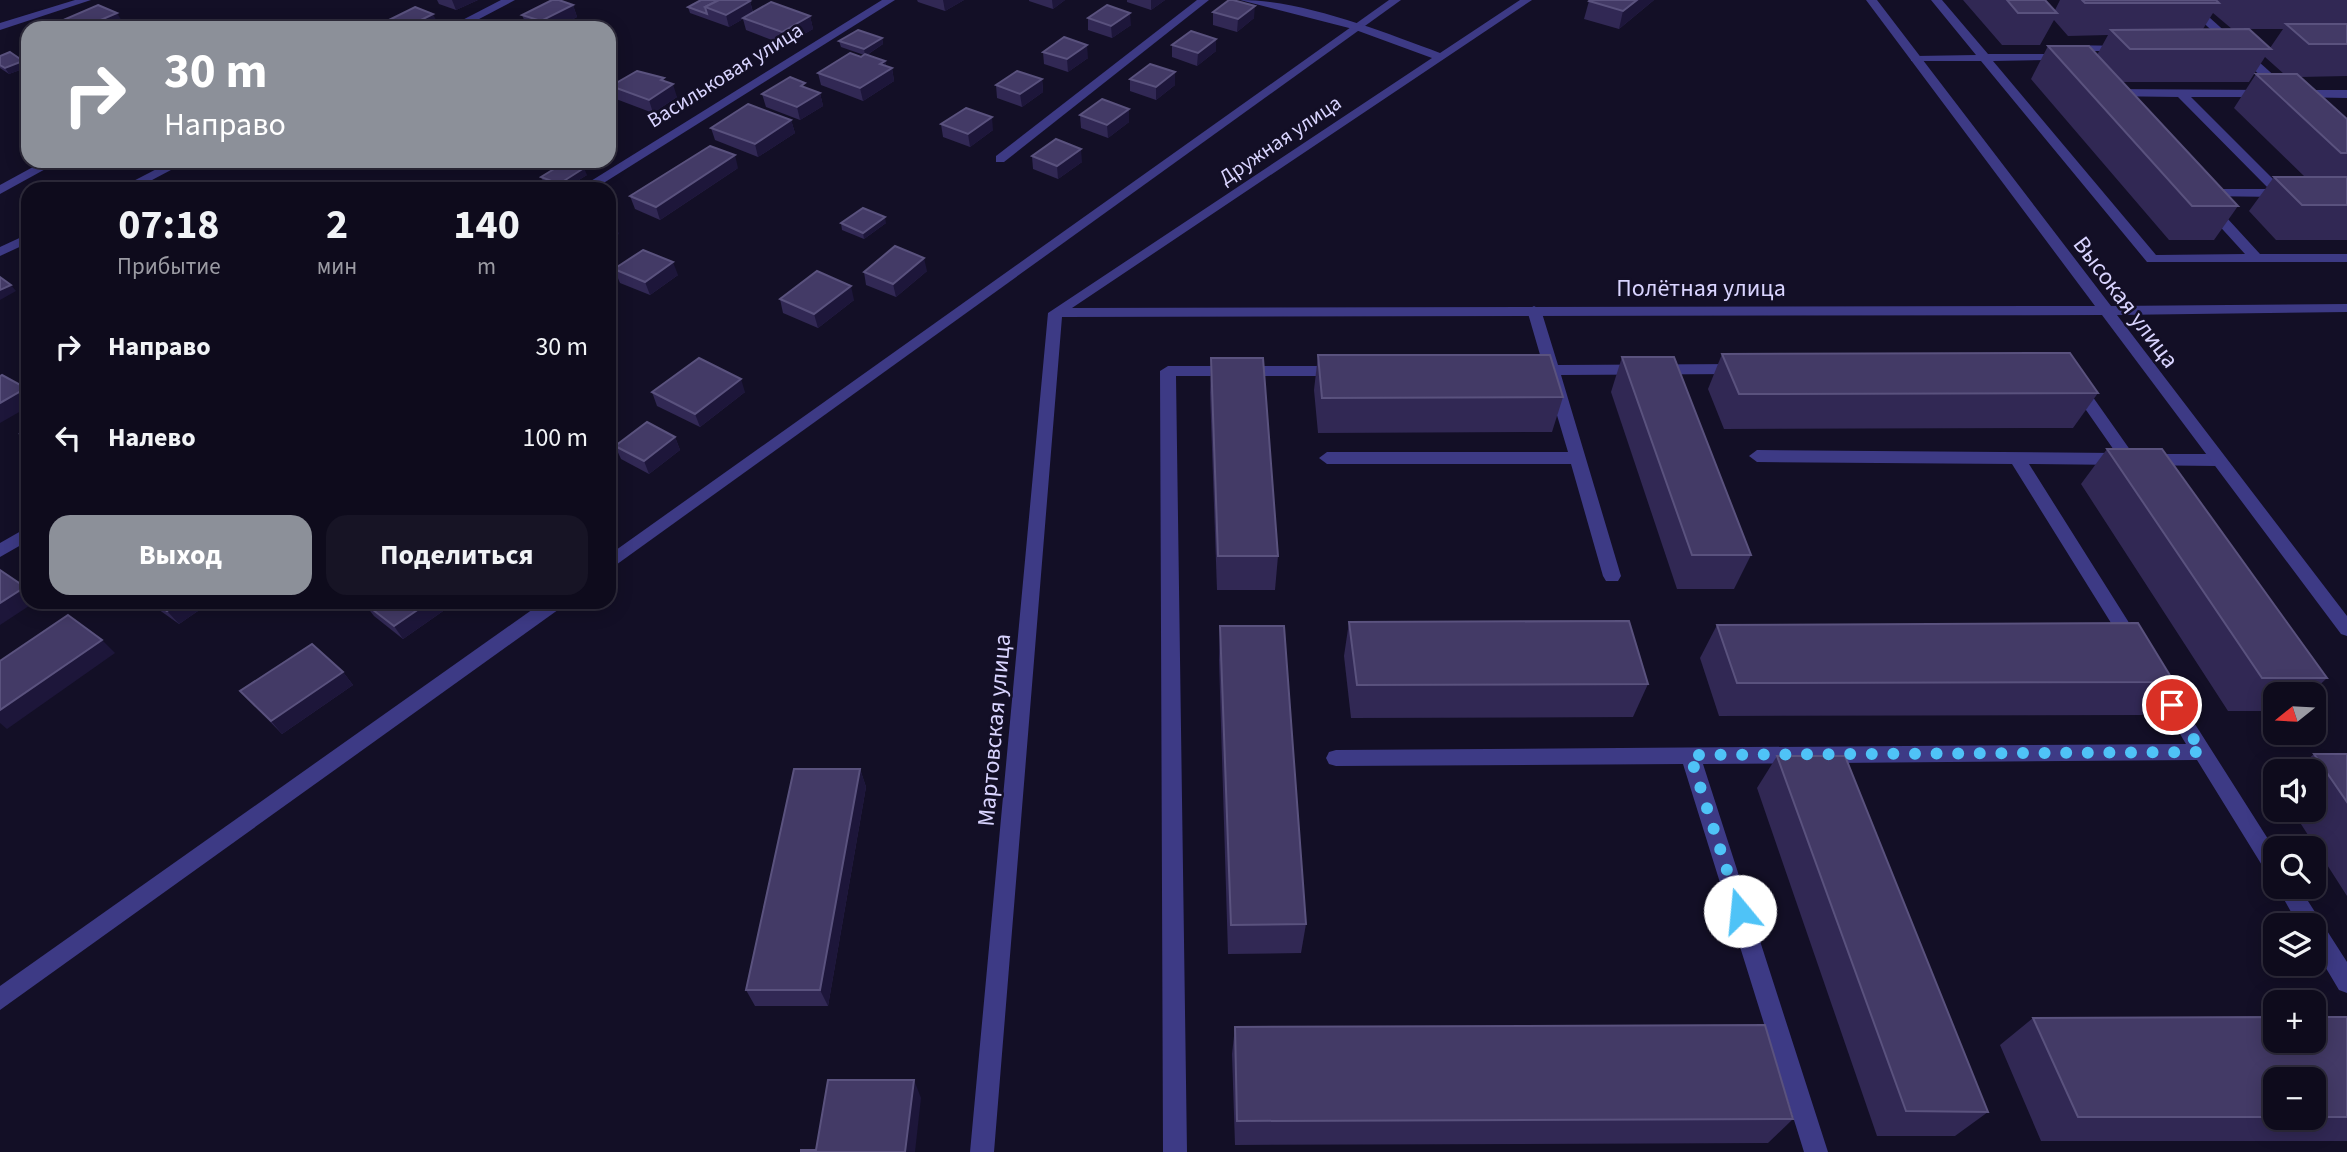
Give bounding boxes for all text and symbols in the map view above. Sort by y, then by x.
street label: Васильковая улица [641,15,809,135]
text: 30 m [164,37,268,107]
icon: right [49,49,140,140]
street label: Дружная улица [1213,88,1347,192]
text: Направо [164,102,286,148]
text: 07:18 [118,195,220,255]
text: 2 [326,195,348,255]
text: 140 [453,195,520,255]
street label: Высокая улица [2064,229,2187,376]
text: Прибытие [117,250,221,283]
text: мин [317,250,357,283]
text: m [477,250,496,283]
street label: Полётная улица [1616,271,1786,306]
icon: right [49,328,87,366]
text: Направо [108,328,211,365]
text: 30 m [535,328,588,365]
icon: left [49,419,87,457]
text: Налево [108,419,196,456]
text: 100 m [522,419,588,456]
button: Выход [49,515,312,595]
button: Поделиться [326,515,588,595]
street label: Мартовская улица [969,632,1020,828]
pin [2142,675,2202,735]
north arrow [2263,682,2326,746]
map controls [2263,682,2326,1130]
icon: arrive [2153,686,2191,724]
button: sound [2263,759,2326,822]
button: search [2263,836,2326,899]
position arrow [1703,874,1777,948]
button: layers [2263,913,2326,976]
button: + [2263,990,2326,1053]
button: − [2263,1067,2326,1130]

